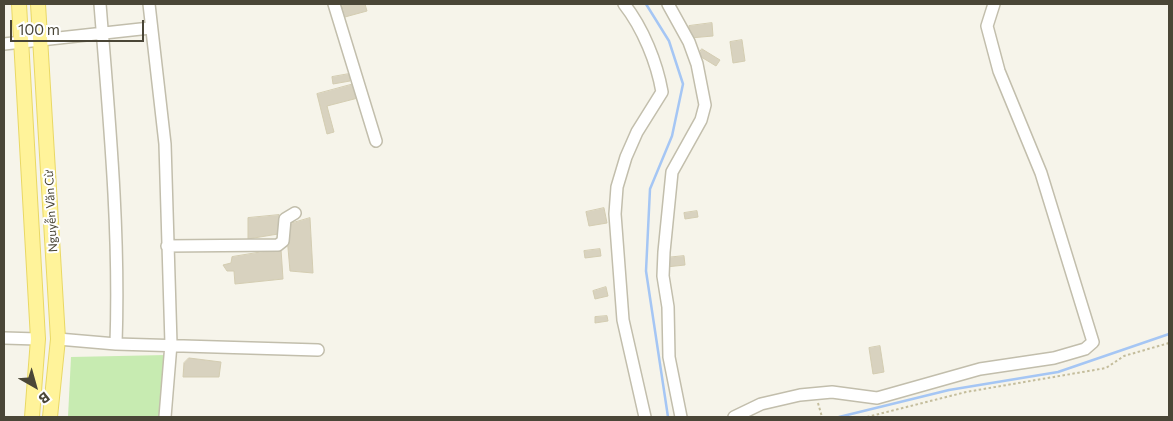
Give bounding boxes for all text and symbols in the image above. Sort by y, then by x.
scale bar [12,10,146,42]
text: 100 m [18,20,60,38]
street label: Nguyễn Văn Cừ [42,169,60,253]
north arrow [10,361,60,411]
text: B [36,389,53,408]

